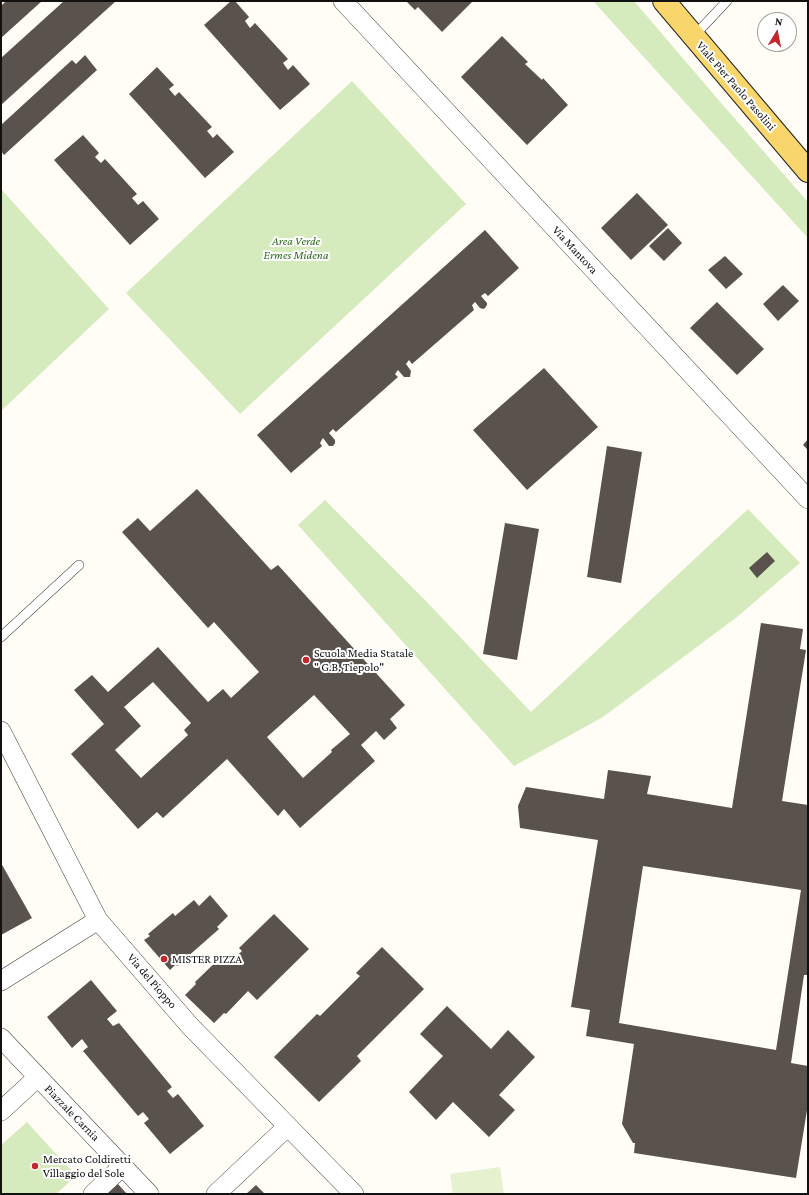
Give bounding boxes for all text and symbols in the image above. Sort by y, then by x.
north arrow [757,12,797,52]
text: N [774,15,784,28]
street label: Viale Pier Paolo Pasolini [693,38,779,134]
street label: Via Mantova [549,223,601,277]
park label: Area Verde Ermes Midena [263,234,329,262]
place label: Scuola Media Statale " G.B. Tiepolo" [314,646,413,674]
marker: Scuola Media Statale " G.B. Tiepolo" [301,655,311,665]
street label: Via del Pioppo [124,951,180,1011]
place label: MISTER PIZZA [172,952,242,966]
marker: MISTER PIZZA [159,954,169,964]
street label: Piazzale Carnia [41,1082,103,1144]
place label: Mercato Coldiretti Villaggio del Sole [43,1152,131,1180]
marker: Mercato Coldiretti Villaggio del Sole [30,1161,40,1171]

